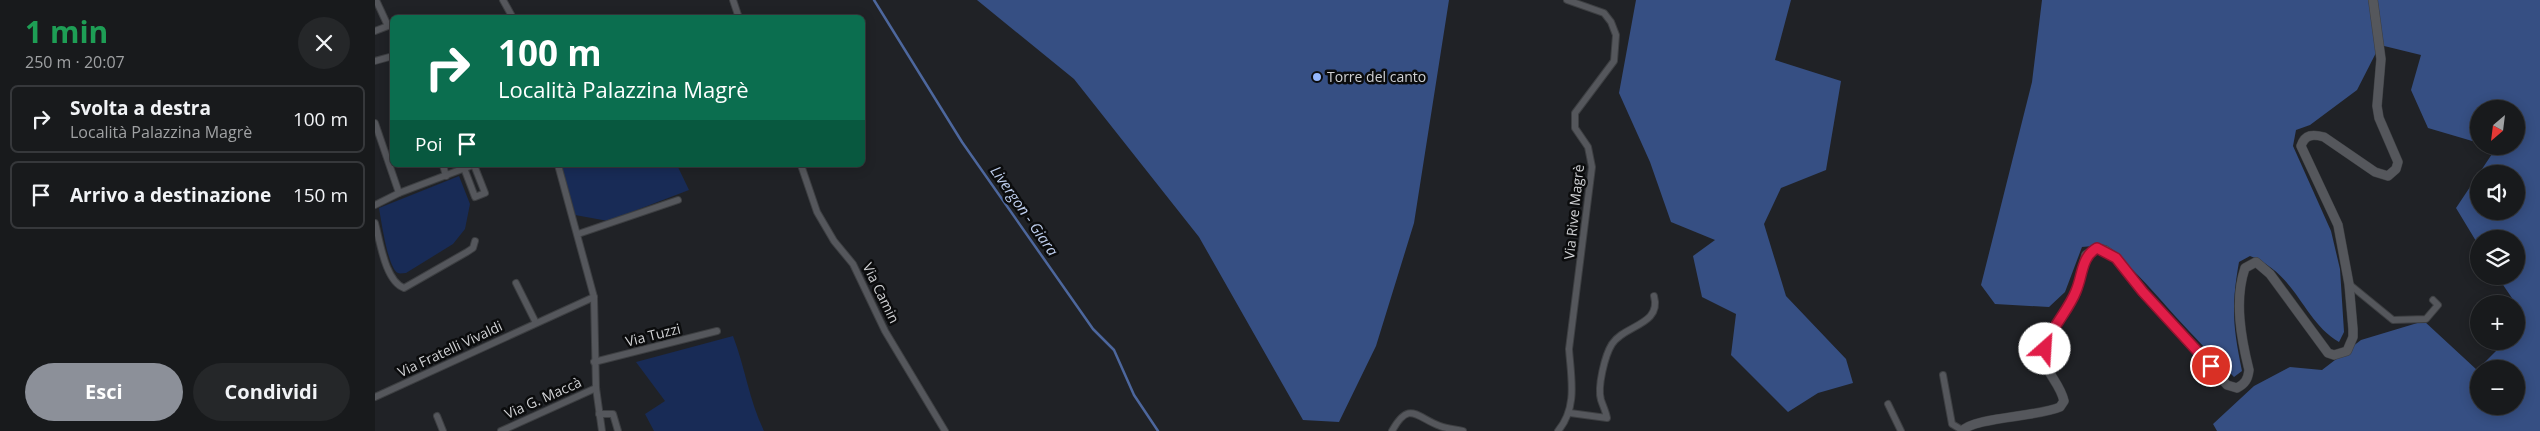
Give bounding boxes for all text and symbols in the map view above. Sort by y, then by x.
text: 1 min [25,11,108,52]
button: close [298,17,350,69]
text: 100 m [498,29,602,76]
icon: right [415,35,480,100]
text: 250 m · 20:07 [25,51,125,73]
place label: Torre del canto [1327,67,1426,86]
marker: Torre del canto [1311,71,1323,83]
text: Località Palazzina Magrè [498,74,749,104]
text: Svolta a destra [70,95,211,121]
north arrow [2470,100,2525,155]
map controls [2470,100,2525,415]
icon: right [27,105,55,133]
text: 100 m [293,106,348,132]
text: Località Palazzina Magrè [70,121,252,143]
icon: arrive [453,130,481,158]
text: Poi [415,131,443,157]
water label: Livergon - Giara [986,161,1064,260]
street label: Via Rive Magrè [1559,163,1588,260]
button: sound [2470,165,2525,220]
icon: arrive [27,181,55,209]
text: Arrivo a destinazione [70,182,271,208]
text: 150 m [293,182,348,208]
button: layers [2470,230,2525,285]
street label: Via Camin [859,259,904,326]
button: + [2470,295,2525,350]
street label: Via Fratelli Vivaldi [394,316,505,381]
street label: Via Tuzzi [623,318,682,351]
position arrow [2018,322,2070,374]
pin [2190,345,2232,387]
icon: arrive [2197,352,2225,380]
button: − [2470,360,2525,415]
button: Esci [25,363,183,421]
button: Condividi [193,363,350,421]
street label: Via G. Maccà [501,372,584,423]

